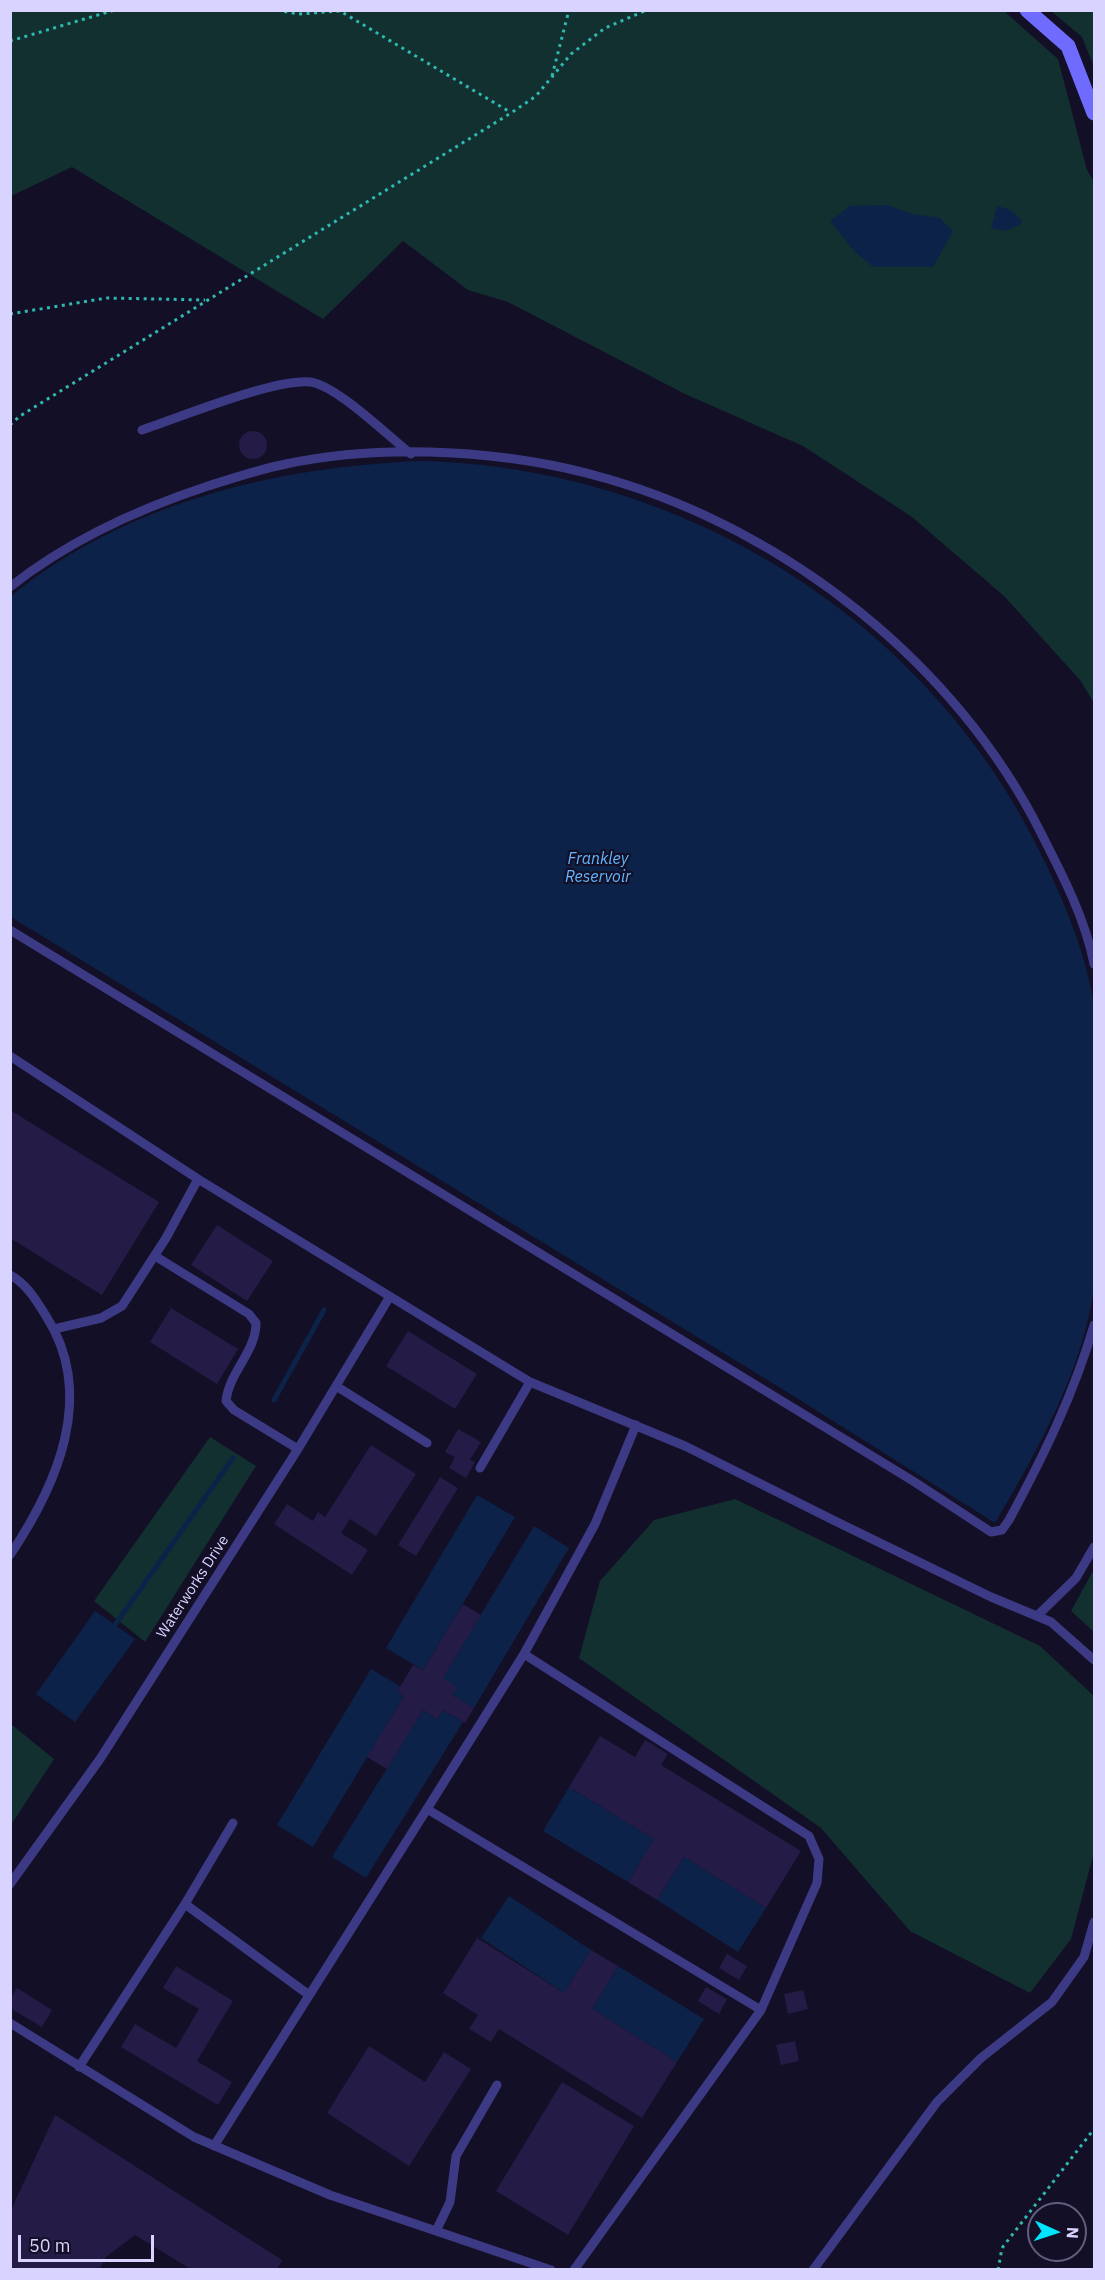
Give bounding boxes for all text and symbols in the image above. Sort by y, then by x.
water label: Frankley Reservoir [565,849,631,887]
street label: Waterworks Drive [153,1532,233,1642]
north arrow [1027,2202,1087,2262]
scale bar [21,2223,158,2261]
text: N [1063,2227,1083,2239]
text: 50 m [29,2234,71,2257]

